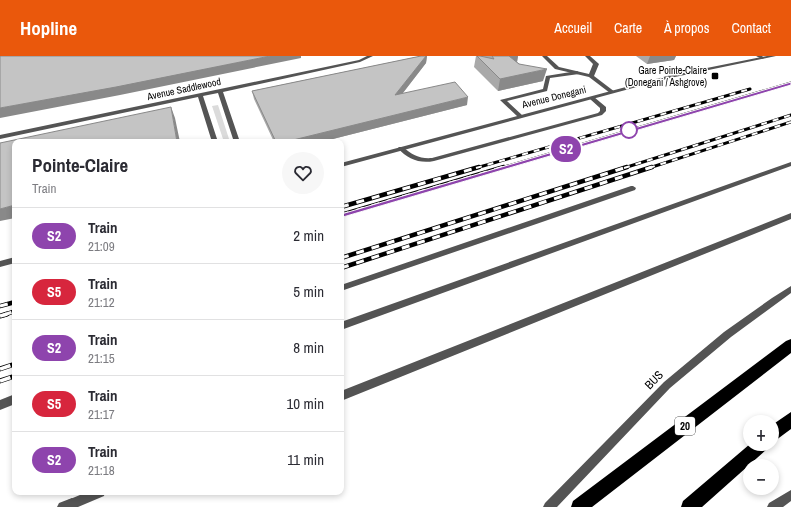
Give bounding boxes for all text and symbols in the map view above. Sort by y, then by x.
text: Hopline [20,15,77,41]
text: Accueil [554,19,592,37]
text: Carte [614,19,642,37]
text: À propos [664,19,709,37]
text: Contact [731,19,771,37]
place label: Gare Pointe-Claire (Donegani / Ashgrove) [625,64,707,89]
marker: Gare Pointe-Claire (Donegani / Ashgrove) [710,71,720,81]
street label: Avenue Saddlewood [145,75,222,103]
street label: Avenue Donegani [520,83,587,111]
unlabelled marker [620,121,638,139]
line badge: S2 [548,136,584,162]
text: S2 [559,140,573,158]
text: Pointe-Claire [32,152,128,178]
button: heart [282,152,324,194]
text: Train [32,180,57,197]
text: Train [88,217,117,238]
text: 2 min [293,225,324,246]
text: S2 [47,227,61,245]
text: 21:09 [88,238,115,255]
text: Train [88,273,117,294]
text: 5 min [293,281,324,302]
text: S5 [47,283,61,301]
text: 21:12 [88,294,115,311]
text: Train [88,329,117,350]
text: 8 min [293,337,324,358]
text: S2 [47,339,61,357]
text: 21:15 [88,350,115,367]
street label: BUS [641,367,667,393]
text: Train [88,385,117,406]
text: 10 min [286,393,324,414]
text: S5 [47,395,61,413]
text: 21:17 [88,406,115,423]
map controls [743,415,779,495]
button: + [743,415,779,451]
road number: 20 [675,417,695,435]
text: Train [88,441,117,462]
text: 11 min [287,449,324,470]
text: S2 [47,451,61,469]
button: − [743,459,779,495]
text: 21:18 [88,462,115,479]

